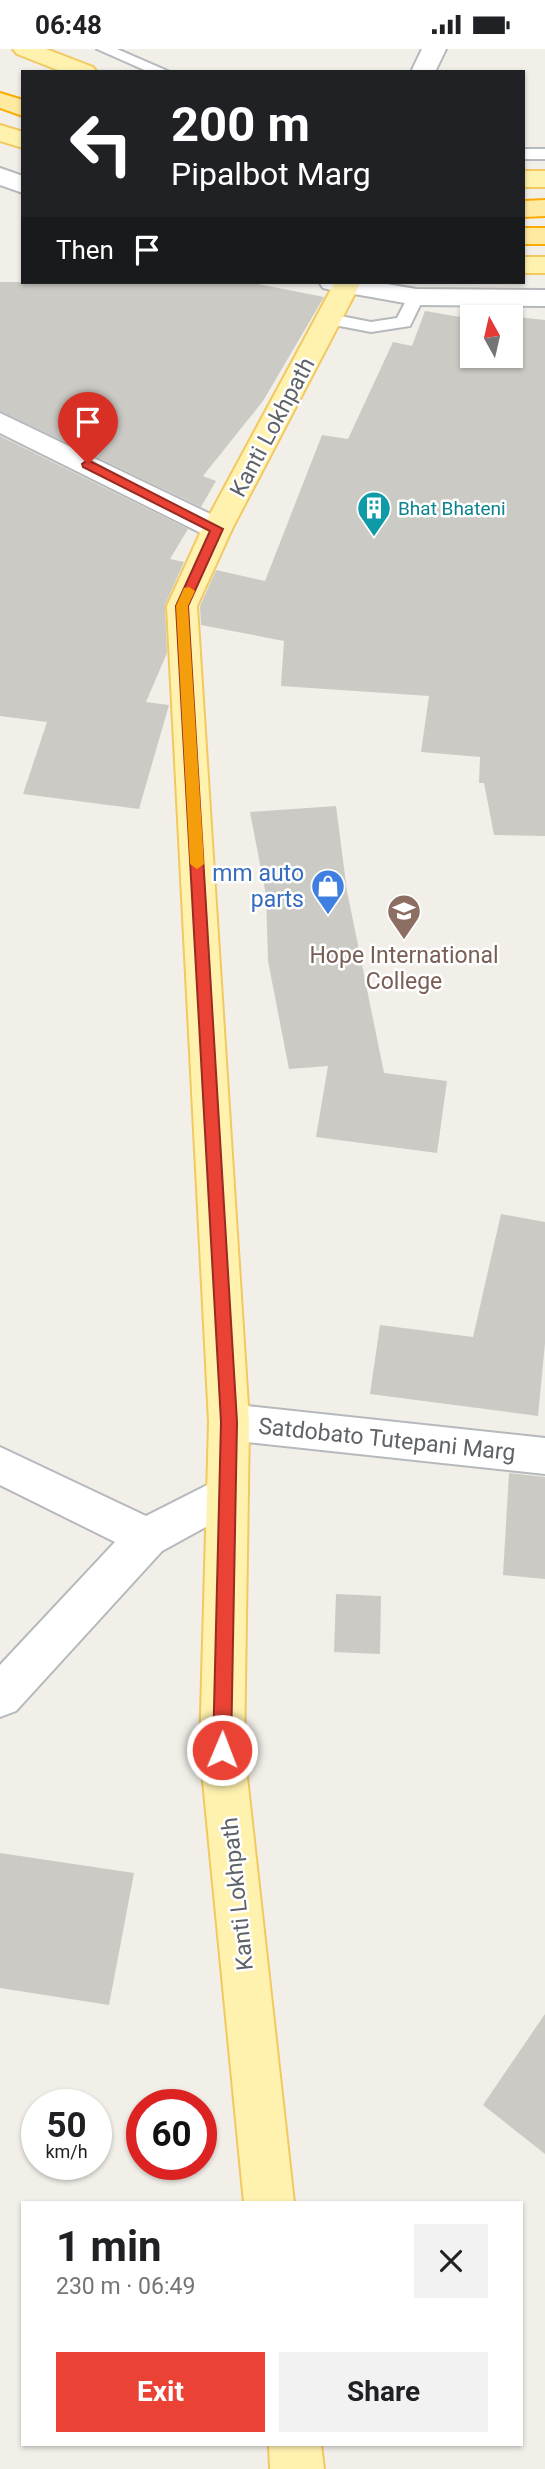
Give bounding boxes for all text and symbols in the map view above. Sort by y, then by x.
text: 06:48 [35,10,102,40]
text: 200 m [171,96,310,153]
icon: left [56,98,147,189]
text: Pipalbot Marg [171,155,371,193]
icon: arrive [128,231,166,269]
text: Then [56,235,114,265]
north arrow [460,305,523,367]
map controls [460,305,523,368]
street label: Kanti Lokhpath [224,353,320,502]
pin [58,392,118,464]
icon: arrive [69,403,107,441]
building icon: Bhat Bhateni [355,489,393,538]
place label: Bhat Bhateni [398,497,506,520]
place label: mm auto parts [212,860,304,913]
shop icon: mm auto parts [309,867,347,916]
school or university icon: Hope International College [385,892,423,941]
place label: Hope International College [309,942,499,995]
street label: Satdobato Tutepani Marg [257,1413,517,1466]
position arrow [185,1713,259,1787]
street label: Kanti Lokhpath [216,1816,259,1972]
speed limit sign: 60 [126,2089,217,2180]
text: 50 [46,2105,87,2146]
text: km/h [45,2141,88,2162]
text: 1 min [56,2222,162,2271]
button: close [414,2224,488,2298]
text: 230 m · 06:49 [56,2273,195,2300]
button: Exit [56,2352,265,2432]
button: Share [279,2352,488,2432]

